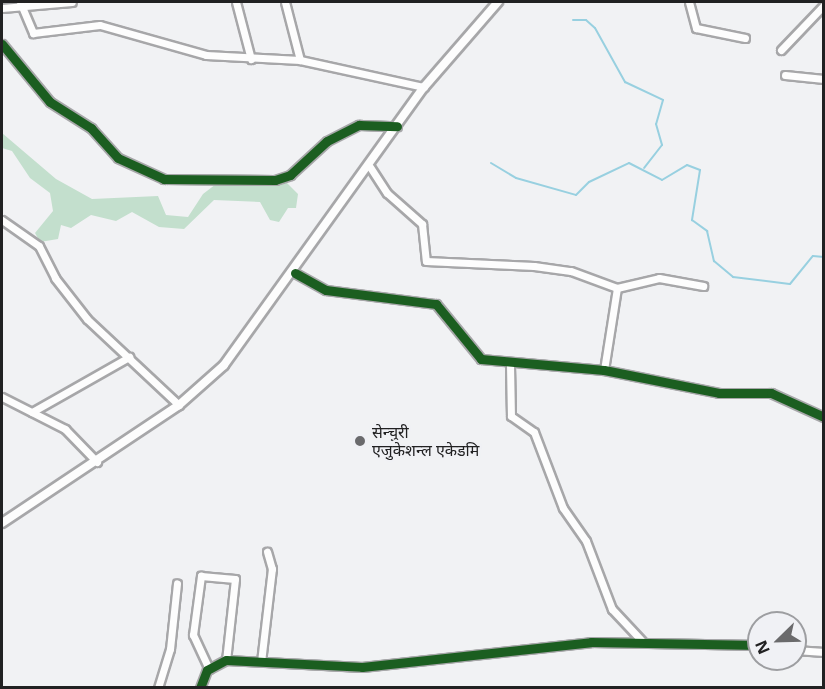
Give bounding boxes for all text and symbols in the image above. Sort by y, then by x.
place label: सेन्चुरी एजुकेशन्ल एकेडमि [372,422,479,460]
marker: सेन्चुरी एजुकेशन्ल एकेडमि [353,434,367,448]
north arrow [747,611,807,671]
text: N [750,637,775,658]

